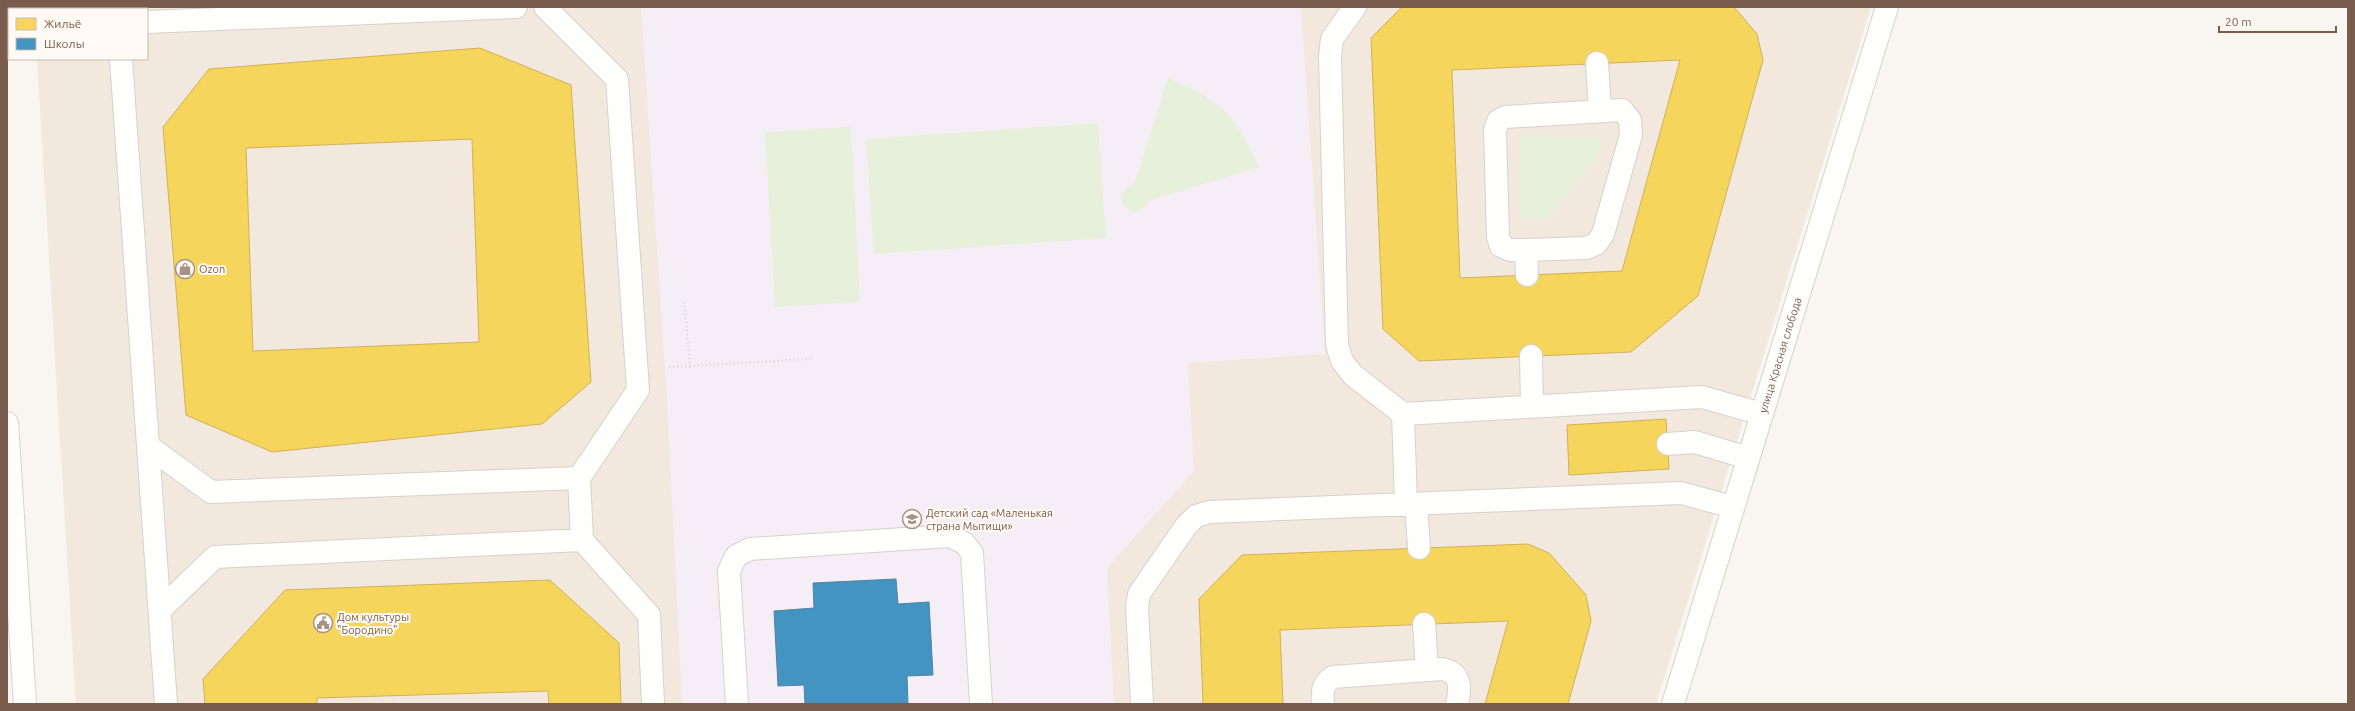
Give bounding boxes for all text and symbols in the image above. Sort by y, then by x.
legend [8,8,148,60]
scale bar [2219,8,2336,34]
text: 20 m [2225,15,2252,28]
text: Жильё [44,17,81,30]
text: Школы [44,37,85,50]
shop icon: Ozon [174,258,196,280]
place label: Ozon [199,263,225,275]
street label: улица Красная слобода [1757,296,1804,414]
place label: Детский сад «Маленькая страна Мытищи» [926,507,1053,532]
school or university icon: Детский сад «Маленькая страна Мытищи» [901,508,923,530]
place label: Дом культуры "Бородино" [337,611,409,636]
public building icon: Дом культуры "Бородино" [312,612,334,634]

